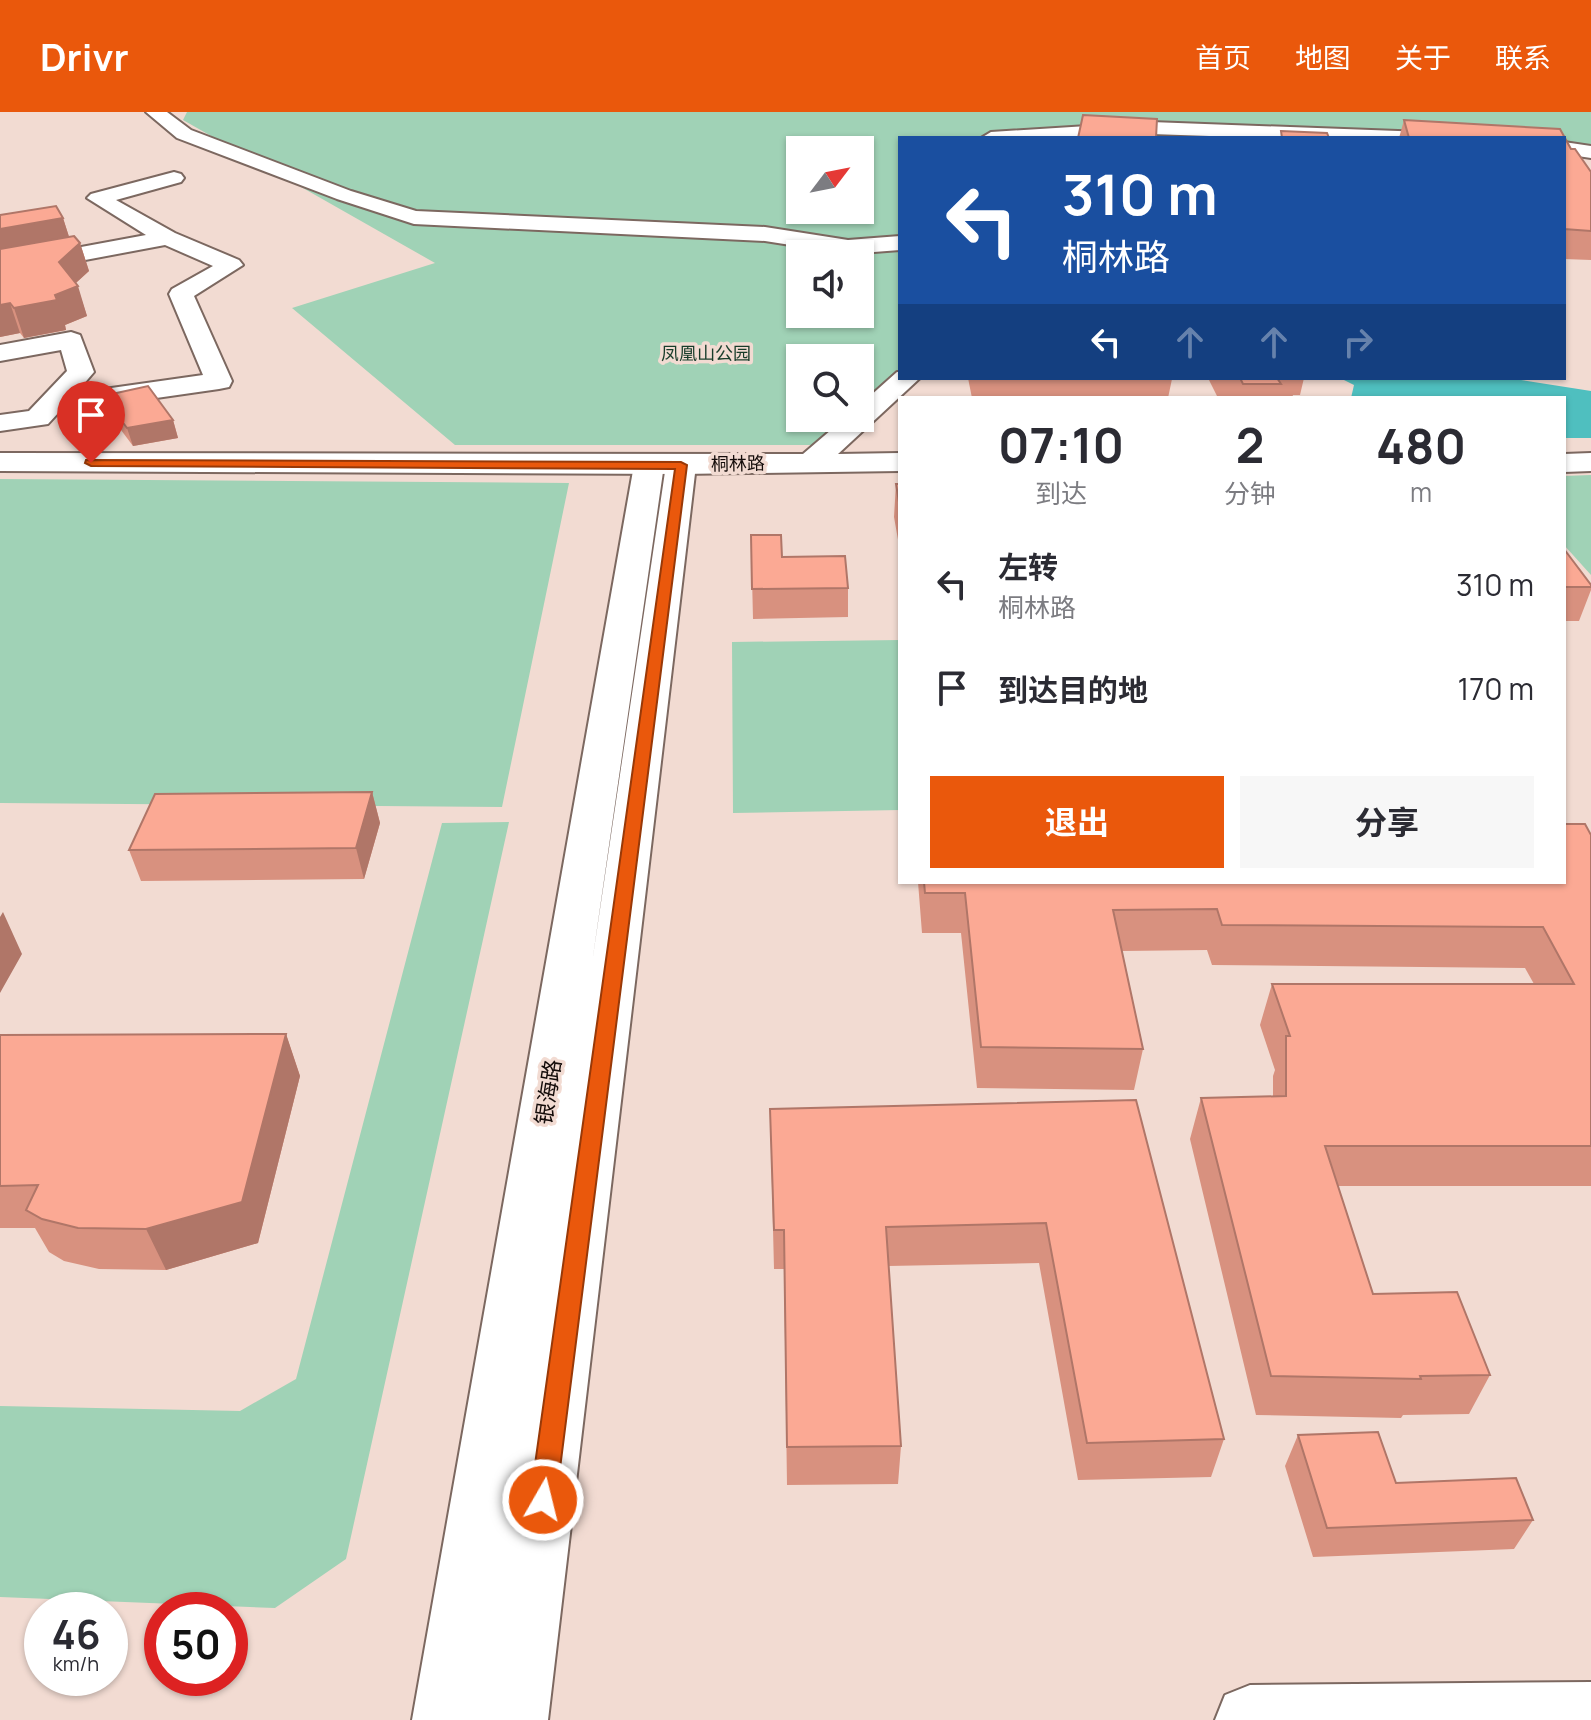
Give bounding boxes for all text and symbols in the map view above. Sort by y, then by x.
text: Drivr [40,30,129,82]
text: 首页 [1195,38,1251,76]
text: 地图 [1295,38,1351,76]
text: 关于 [1395,38,1451,76]
text: 联系 [1495,38,1551,76]
north arrow [786,136,874,224]
map controls [786,136,874,432]
text: 310 m [1062,155,1218,232]
icon: left [930,168,1034,272]
text: 桐林路 [1062,232,1170,281]
button: sound [786,240,874,328]
icon: left [1084,320,1128,364]
icon: ahead [1168,320,1212,364]
icon: ahead [1252,320,1296,364]
icon: right [1336,320,1380,364]
park label: 凤凰山公园 [661,341,751,365]
button: search [786,344,874,432]
pin [57,381,125,463]
icon: arrive [69,393,113,437]
text: 07:10 [998,412,1124,477]
text: 2 [1236,412,1264,477]
text: 480 [1376,413,1466,478]
street label: 桐林路 [711,451,765,475]
text: m [1410,474,1432,510]
text: 到达 [1035,475,1087,511]
text: 分钟 [1224,475,1276,511]
text: 左转 [998,546,1058,587]
icon: left [930,562,974,606]
text: 310 m [1456,564,1534,605]
text: 桐林路 [998,589,1076,625]
icon: arrive [930,666,974,710]
text: 170 m [1457,668,1534,709]
text: 到达目的地 [998,669,1148,710]
button: 退出 [930,776,1224,868]
button: 分享 [1240,776,1534,868]
street label: 银海路 [528,1057,568,1127]
position arrow [501,1458,585,1542]
speed limit sign: 50 [144,1592,248,1696]
text: 46 [51,1606,101,1661]
text: km/h [53,1650,99,1677]

